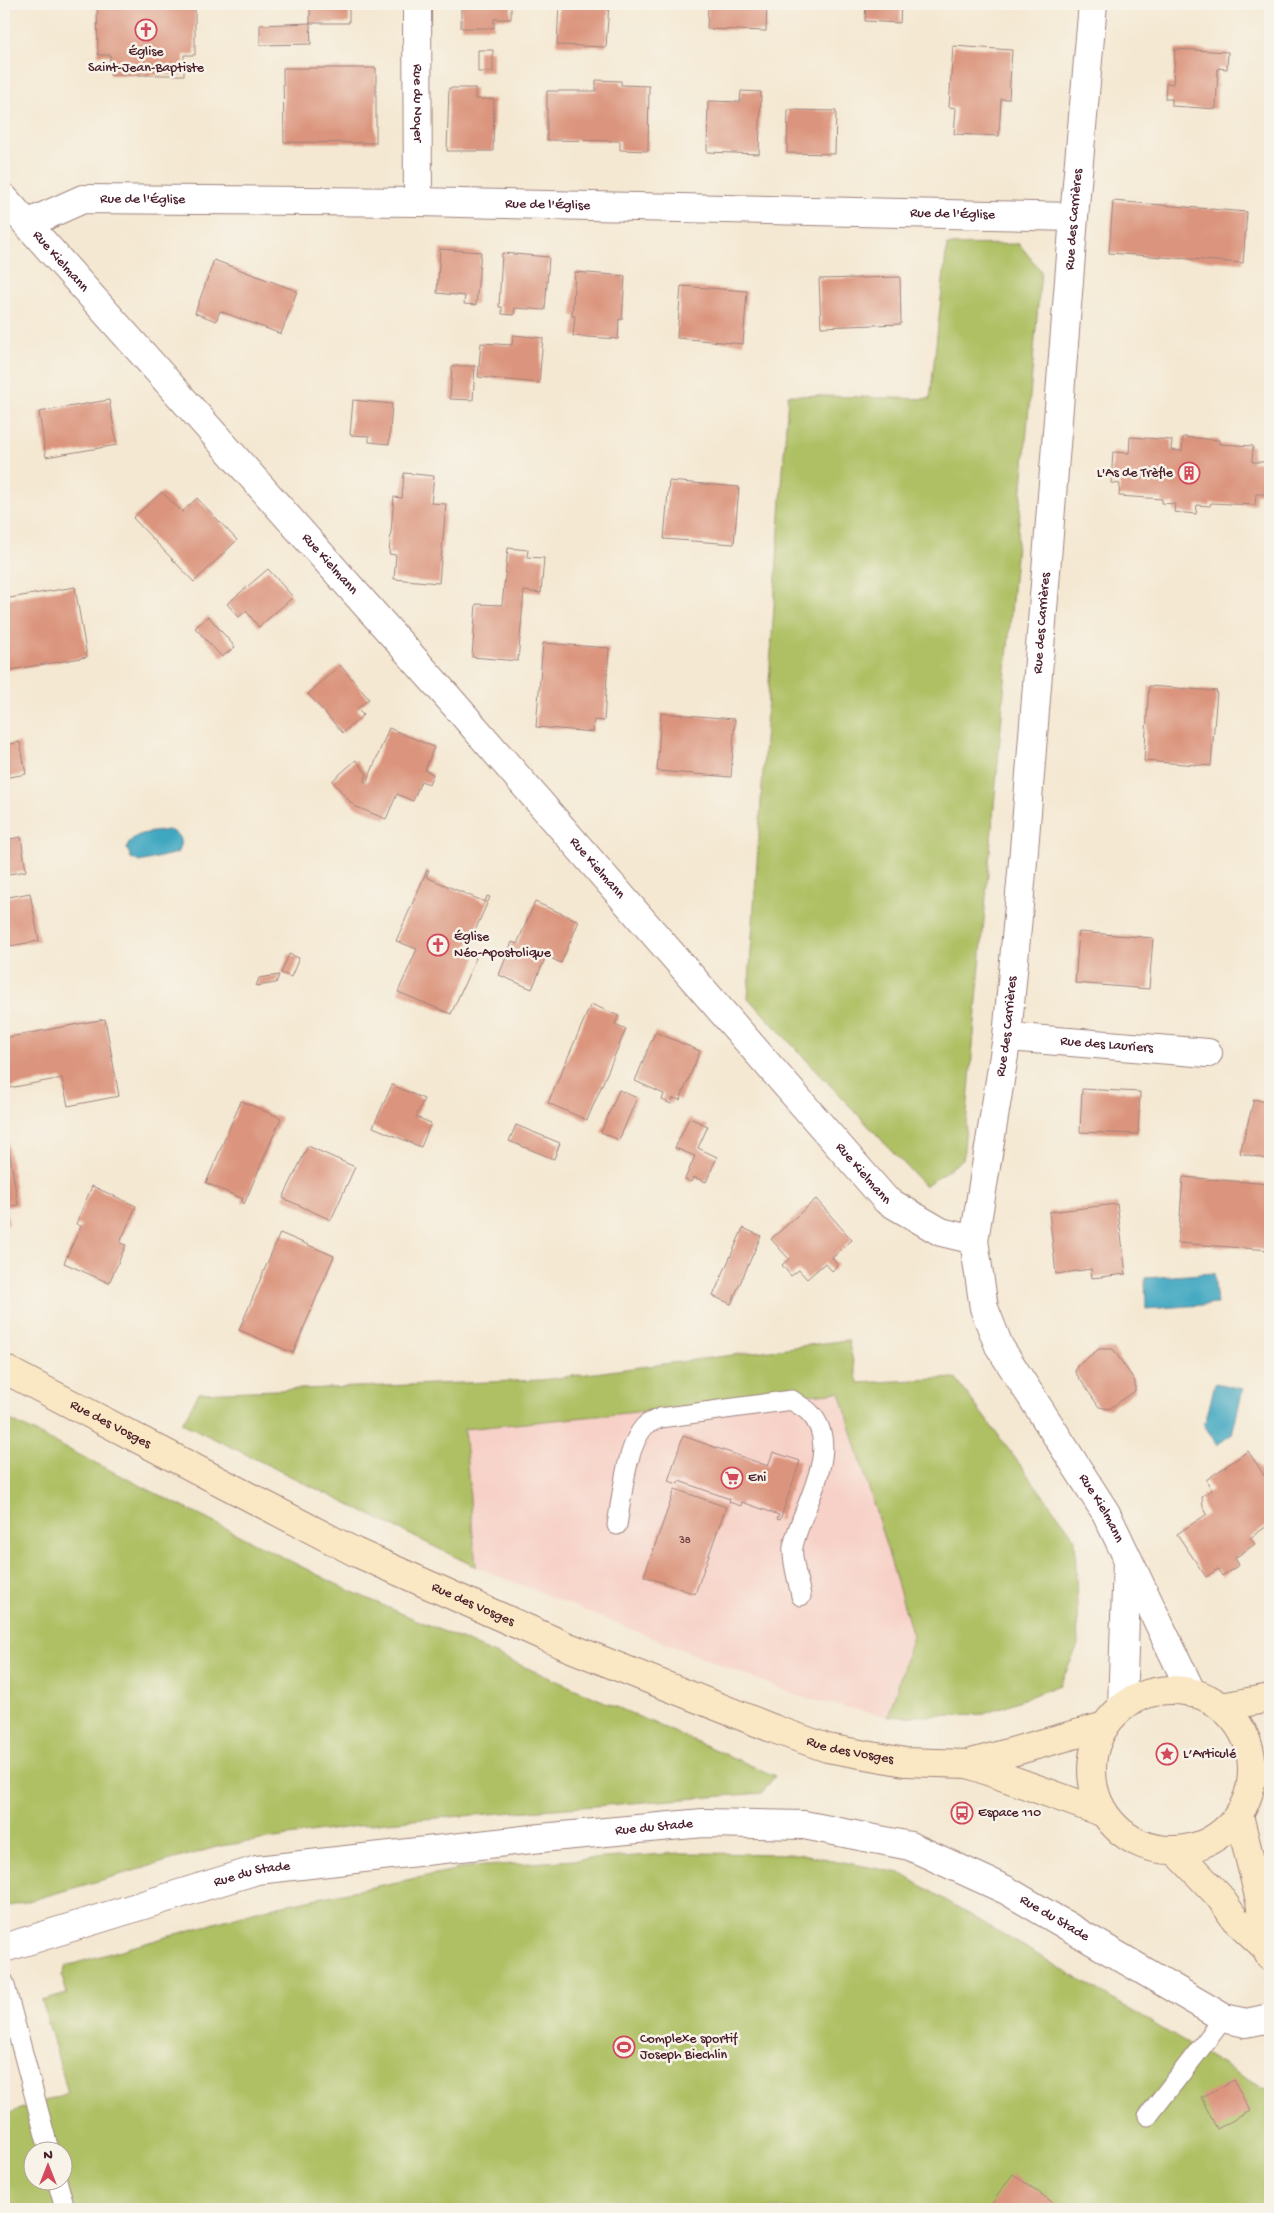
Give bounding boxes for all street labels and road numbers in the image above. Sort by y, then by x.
street label: Rue du Noyer [409,64,426,143]
street label: Rue des Carrières [1061,167,1087,271]
street label: Rue de l'Église [100,191,186,208]
street label: Rue de l'Église [505,195,591,214]
street label: Rue de l'Église [910,205,996,224]
street label: Rue Kielmann [29,227,93,296]
street label: Rue Kielmann [298,530,362,599]
street label: Rue des Carrières [1029,571,1054,674]
street label: Rue Kielmann [565,834,629,903]
street label: Rue des Carrières [992,975,1021,1078]
street label: Rue des Lauriers [1060,1033,1155,1057]
street label: Rue Kielmann [831,1139,894,1209]
street label: Rue des Vosges [67,1396,155,1453]
street label: Rue Kielmann [1075,1471,1128,1546]
street label: Rue des Vosges [429,1579,518,1631]
street label: Rue des Vosges [804,1733,896,1768]
street label: Rue du Stade [614,1815,694,1840]
street label: Rue du Stade [212,1858,292,1891]
street label: Rue du Stade [1016,1891,1093,1946]

